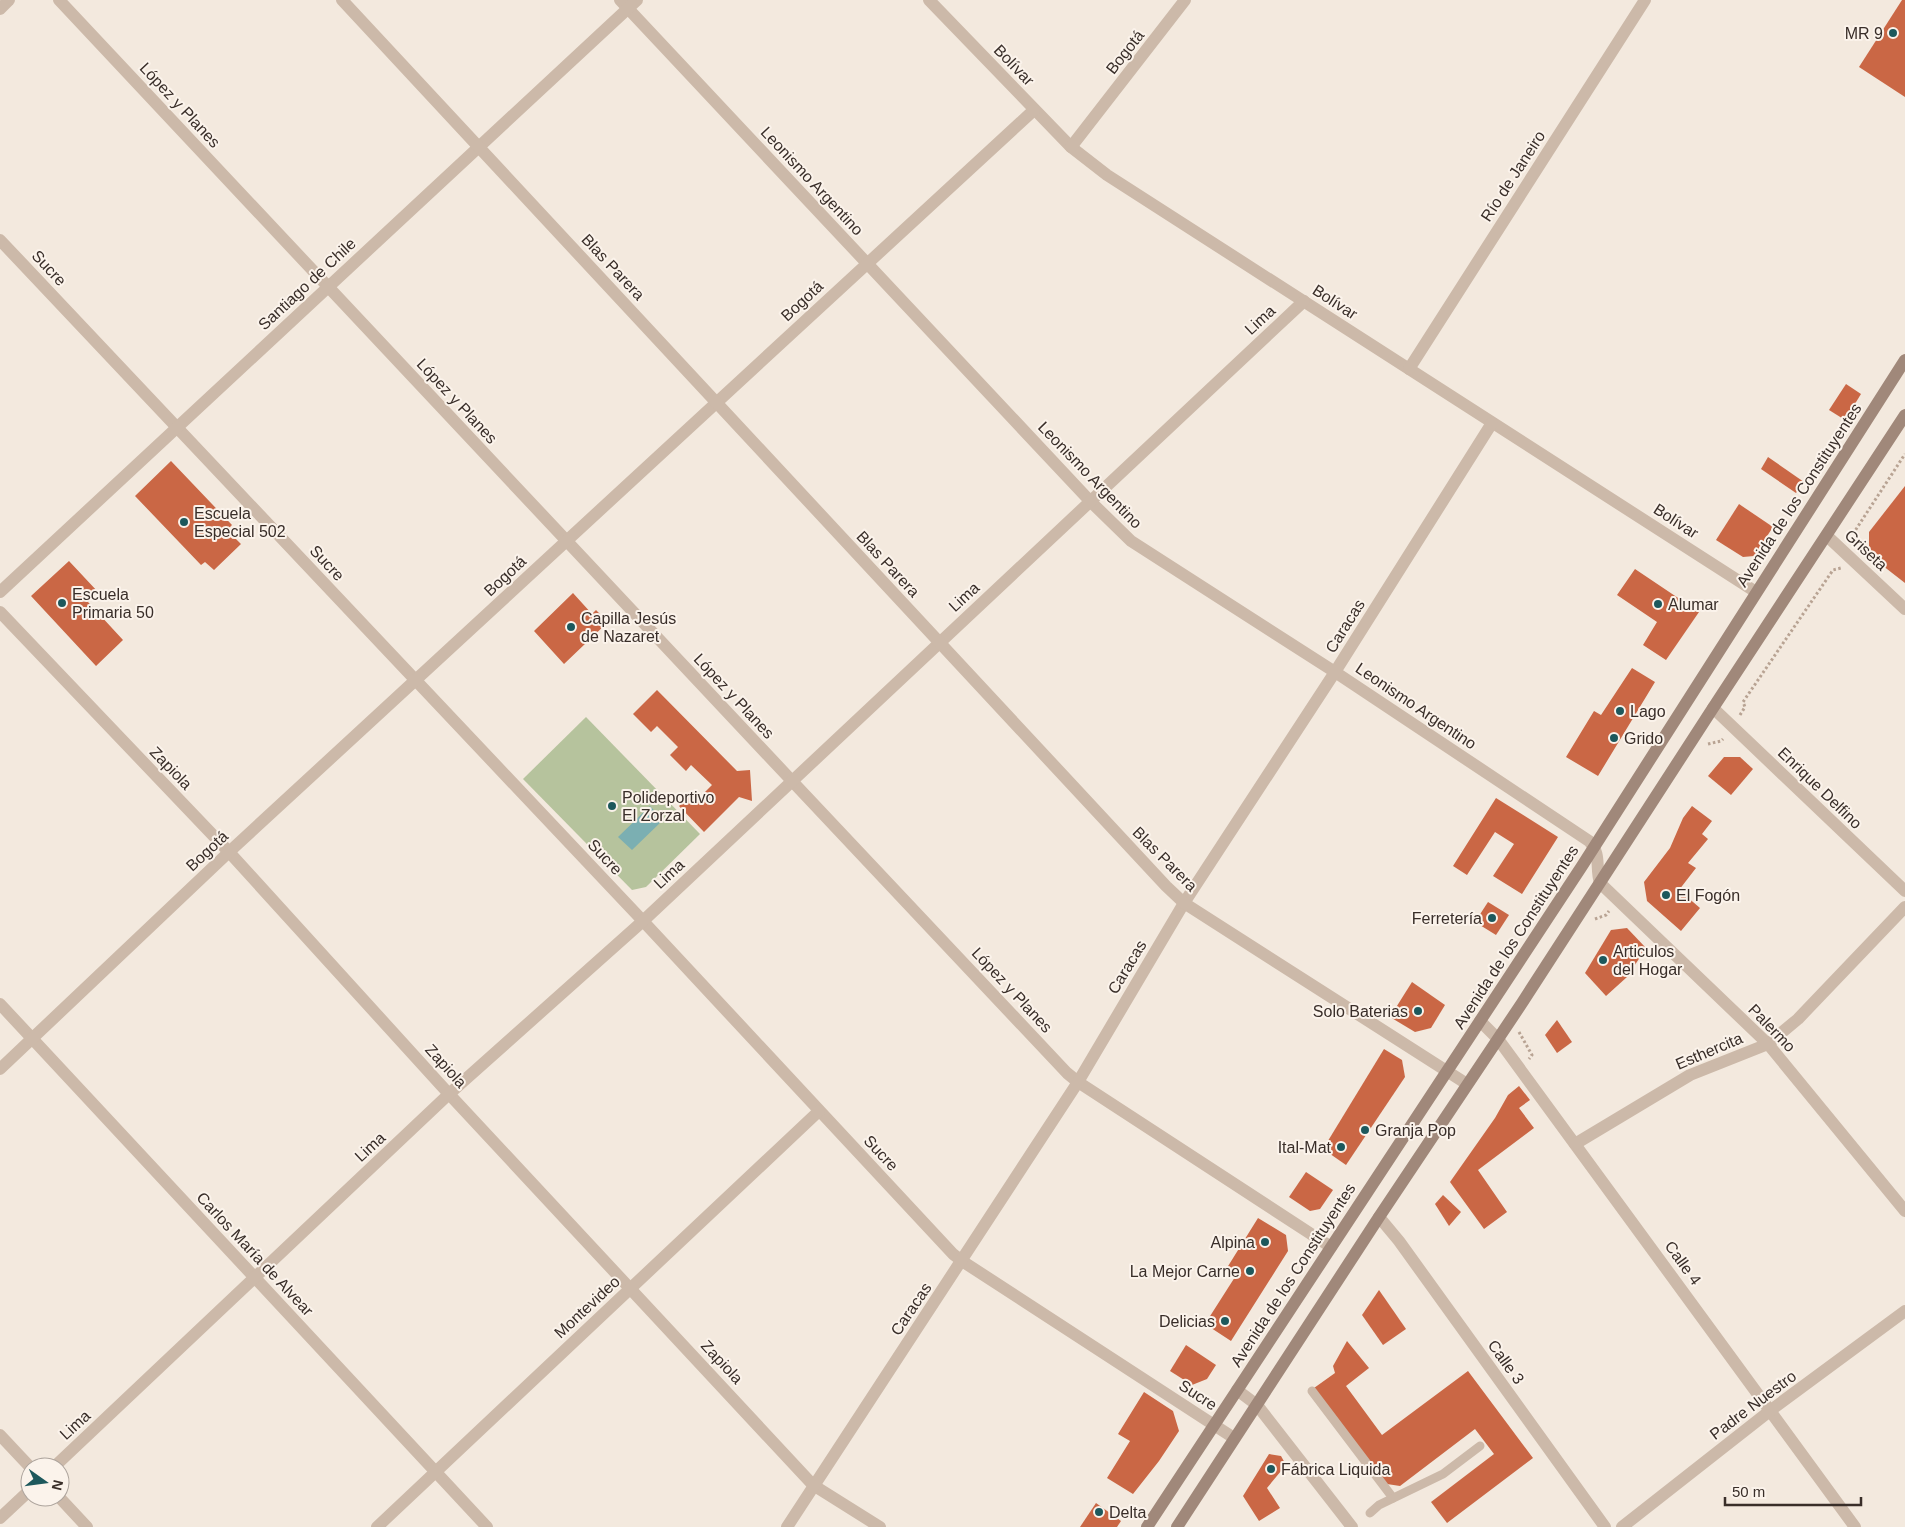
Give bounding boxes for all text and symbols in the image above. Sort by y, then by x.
place label: MR 9 [1845,25,1883,42]
street label: Bogotá [1103,27,1147,77]
marker: MR 9 [1887,27,1899,39]
street label: Bolívar [991,41,1038,89]
street label: López y Planes [136,59,224,151]
street label: Leonismo Argentino [758,123,867,239]
street label: Río de Janeiro [1478,128,1549,224]
street label: Blas Parera [578,231,648,303]
street label: Santiago de Chile [255,235,359,333]
street label: Sucre [29,247,70,289]
street label: Bogotá [778,277,826,325]
street label: Bolívar [1309,281,1361,323]
street label: Lima [1242,302,1279,338]
street label: López y Planes [413,355,501,447]
street label: Avenida de los Constituyentes [1733,400,1865,590]
street label: Leonismo Argentino [1035,418,1145,532]
street label: Bolívar [1650,500,1702,542]
place label: Escuela Especial 502 [194,505,286,540]
marker: Escuela Especial 502 [178,516,190,528]
street label: Griseta [1841,526,1891,574]
street label: Blas Parera [853,528,923,600]
street label: Sucre [307,542,348,584]
street label: Bogotá [481,552,529,600]
street label: Lima [946,579,983,615]
place label: Escuela Primaria 50 [72,586,154,621]
street label: Caracas [1322,596,1368,656]
place label: Alumar [1668,596,1719,613]
marker: Escuela Primaria 50 [56,597,68,609]
marker: Alumar [1652,598,1664,610]
place label: Capilla Jesús de Nazaret [581,610,676,645]
marker: Capilla Jesús de Nazaret [565,621,577,633]
street label: López y Planes [690,650,778,742]
street label: Leonismo Argentino [1353,659,1479,753]
place label: Lago [1630,703,1666,720]
marker: Lago [1614,705,1626,717]
place label: Grido [1624,730,1663,747]
marker: Grido [1608,732,1620,744]
street label: Zapiola [147,743,195,793]
street label: Enrique Delfino [1775,744,1865,832]
place label: Polideportivo El Zorzal [622,789,715,824]
marker: Polideportivo El Zorzal [606,800,618,812]
street label: Blas Parera [1129,823,1201,895]
street label: Bogotá [183,827,231,875]
street label: Sucre [585,836,626,878]
street label: Avenida de los Constituyentes [1450,842,1582,1032]
street label: Lima [651,856,688,892]
place label: El Fogón [1676,887,1740,904]
marker: El Fogón [1660,889,1672,901]
place label: Ferretería [1412,910,1482,927]
marker: Ferretería [1486,912,1498,924]
street label: Caracas [1104,937,1150,997]
place label: Articulos del Hogar [1613,943,1683,978]
street label: López y Planes [968,944,1056,1036]
marker: Articulos del Hogar [1597,954,1609,966]
street label: Palermo [1745,1001,1799,1055]
place label: Solo Baterias [1313,1003,1408,1020]
marker: Solo Baterias [1412,1005,1424,1017]
street label: Esthercita [1673,1029,1745,1073]
street label: Zapiola [422,1041,470,1091]
place label: Granja Pop [1375,1122,1456,1139]
marker: Granja Pop [1359,1124,1371,1136]
street label: Lima [352,1129,389,1165]
street label: Sucre [861,1132,902,1174]
place label: Ital-Mat [1278,1139,1332,1156]
marker: Ital-Mat [1335,1141,1347,1153]
street label: Avenida de los Constituyentes [1227,1180,1359,1370]
street label: Carlos María de Alvear [193,1189,317,1320]
place label: Alpina [1211,1234,1255,1251]
marker: Alpina [1259,1236,1271,1248]
street label: Calle 4 [1661,1238,1705,1288]
place label: La Mejor Carne [1130,1263,1240,1280]
marker: La Mejor Carne [1244,1265,1256,1277]
street label: Montevideo [551,1273,623,1341]
street label: Caracas [887,1280,935,1338]
place label: Delicias [1159,1313,1215,1330]
marker: Delicias [1219,1315,1231,1327]
street label: Zapiola [698,1337,746,1387]
street label: Calle 3 [1484,1337,1528,1387]
street label: Padre Nuestro [1707,1367,1799,1443]
street label: Sucre [1176,1376,1220,1414]
street label: Lima [57,1407,94,1443]
north arrow [20,1457,70,1507]
place label: Fábrica Liquida [1281,1461,1391,1478]
marker: Fábrica Liquida [1265,1463,1277,1475]
scale bar [1725,1474,1861,1506]
text: N [49,1478,67,1492]
text: 50 m [1732,1483,1765,1500]
place label: Delta [1109,1504,1146,1521]
marker: Delta [1093,1506,1105,1518]

